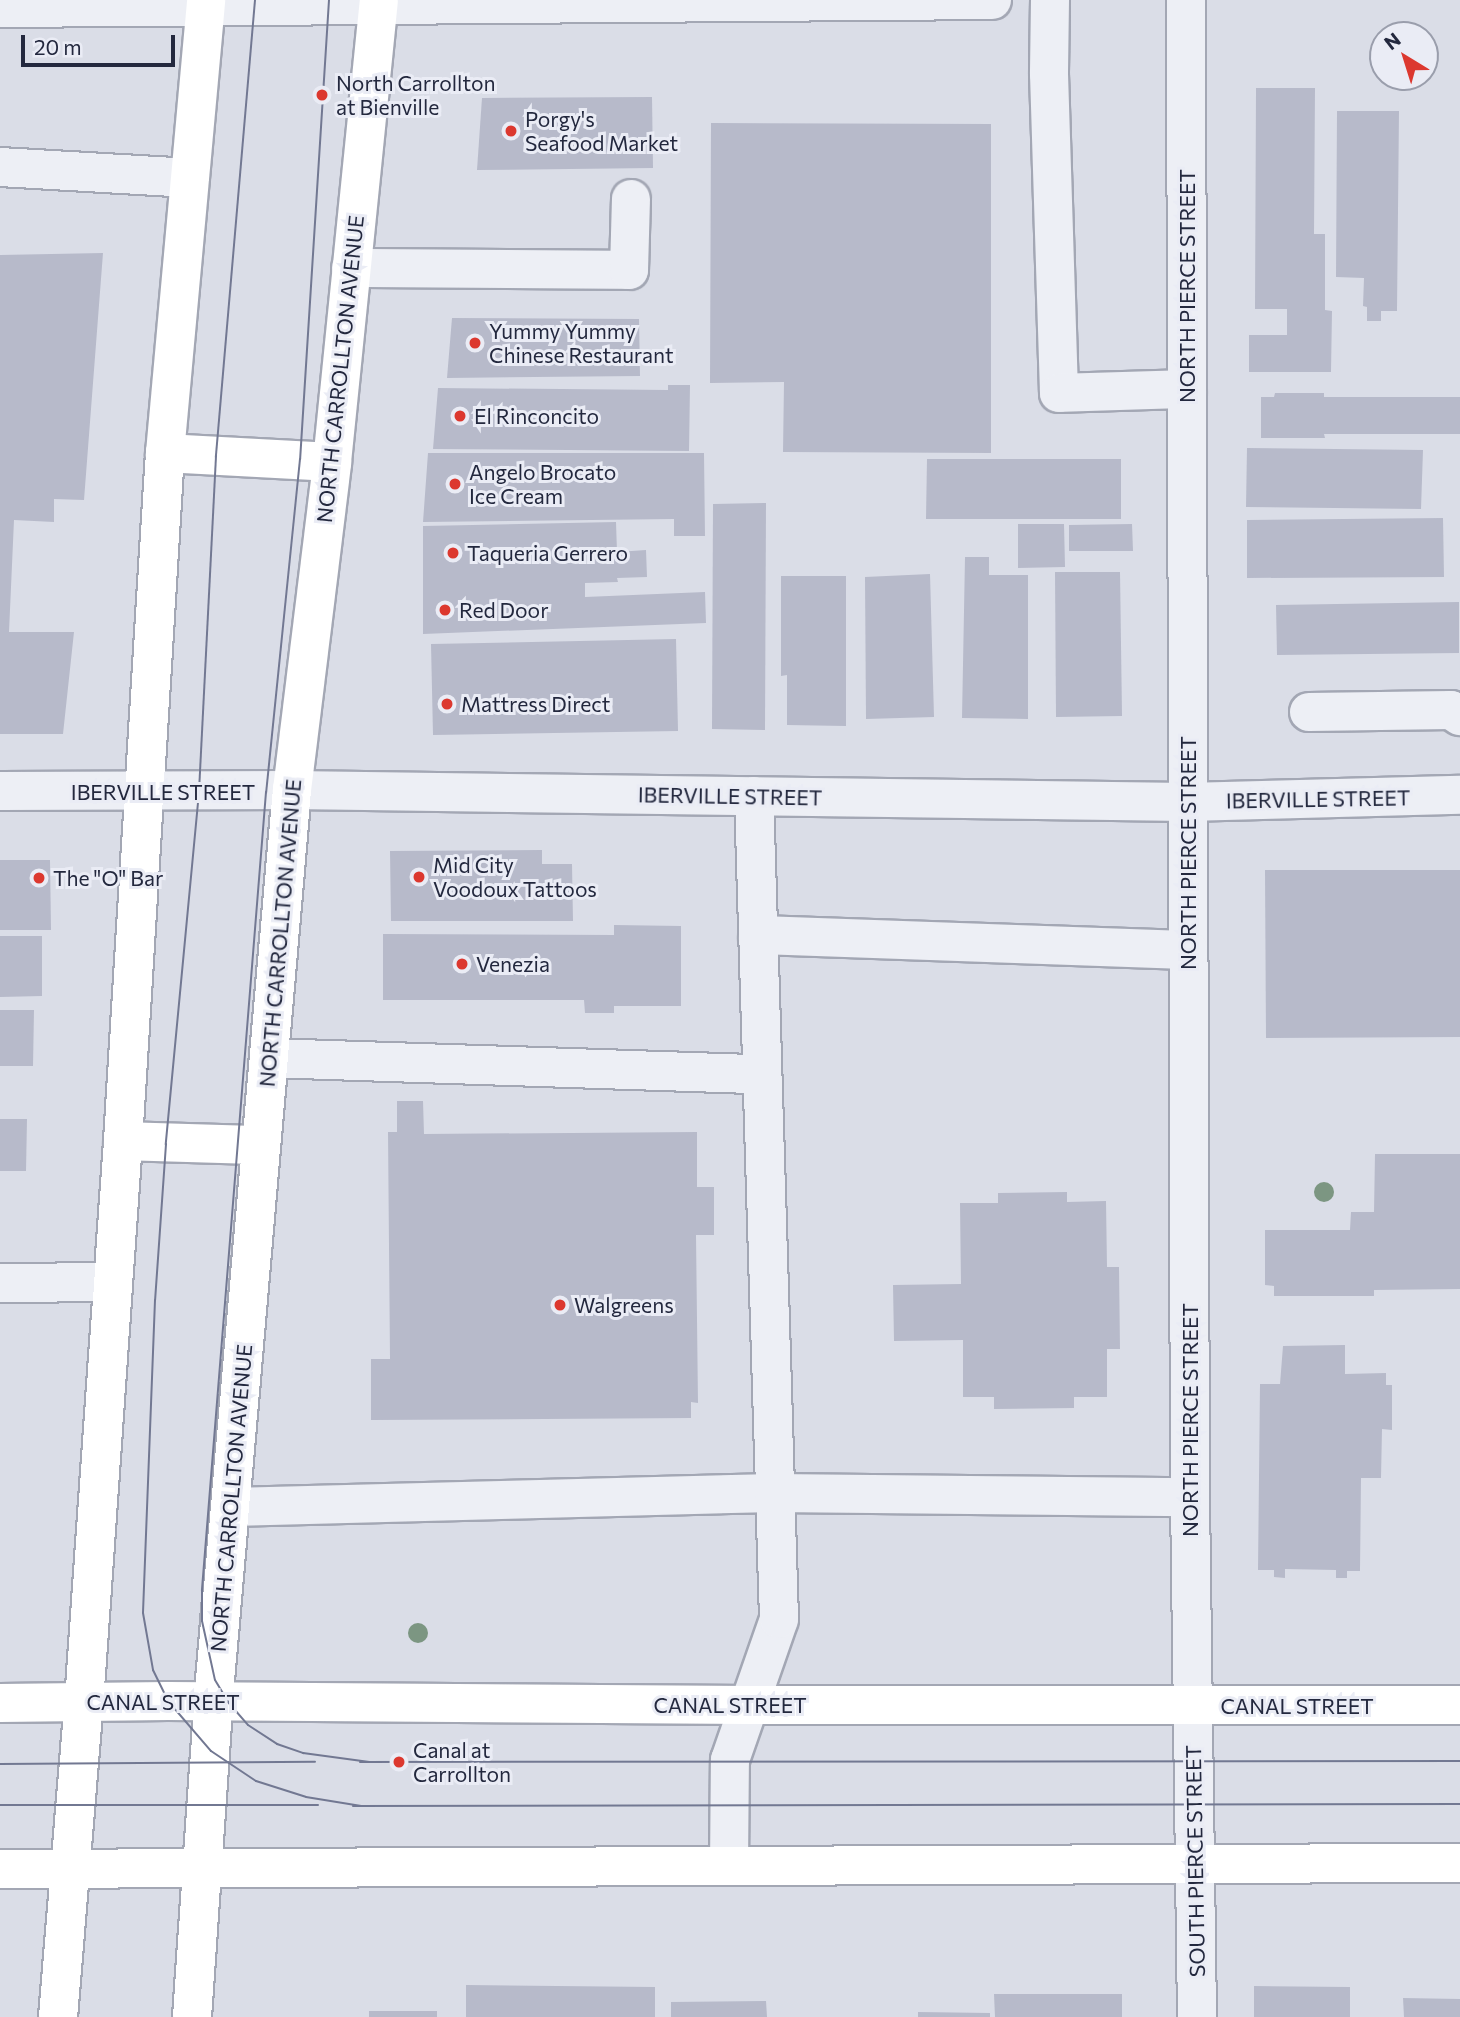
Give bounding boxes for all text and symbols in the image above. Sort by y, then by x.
scale bar [24,21,178,65]
north arrow [1369,21,1439,91]
text: N [1379,27,1405,54]
text: 20 m [34,34,82,59]
place label: North Carrollton at Bienville [336,70,495,120]
marker: North Carrollton at Bienville [314,87,330,103]
place label: Porgy's Seafood Market [525,106,678,156]
marker: Porgy's Seafood Market [503,123,519,139]
street label: NORTH PIERCE STREET [1174,169,1200,403]
street label: NORTH CARROLLTON AVENUE [311,214,369,524]
place label: Yummy Yummy Chinese Restaurant [489,318,674,368]
marker: Yummy Yummy Chinese Restaurant [467,335,483,351]
place label: El Rinconcito [474,403,599,429]
marker: El Rinconcito [452,408,468,424]
place label: Angelo Brocato Ice Cream [469,459,616,509]
marker: Angelo Brocato Ice Cream [447,476,463,492]
place label: Taqueria Gerrero [467,540,628,566]
marker: Taqueria Gerrero [445,545,461,561]
place label: Red Door [459,597,549,623]
marker: Red Door [437,602,453,618]
place label: Mattress Direct [461,691,610,717]
marker: Mattress Direct [439,696,455,712]
street label: NORTH PIERCE STREET [1175,736,1201,970]
street label: NORTH CARROLLTON AVENUE [254,778,306,1088]
street label: IBERVILLE STREET [71,779,255,805]
street label: IBERVILLE STREET [638,782,822,810]
street label: IBERVILLE STREET [1226,785,1410,813]
place label: Mid City Voodoux Tattoos [433,852,597,902]
place label: The "O" Bar [53,865,163,891]
marker: Mid City Voodoux Tattoos [411,869,427,885]
marker: The "O" Bar [31,870,47,886]
place label: Venezia [476,951,550,977]
marker: Venezia [454,956,470,972]
place label: Walgreens [574,1292,674,1318]
marker: Walgreens [552,1297,568,1313]
street label: NORTH PIERCE STREET [1177,1303,1203,1537]
street label: NORTH CARROLLTON AVENUE [205,1343,257,1653]
street label: CANAL STREET [86,1689,240,1715]
street label: CANAL STREET [653,1692,807,1718]
street label: CANAL STREET [1220,1693,1374,1719]
place label: Canal at Carrollton [413,1737,511,1787]
street label: SOUTH PIERCE STREET [1180,1745,1210,1977]
marker: Canal at Carrollton [391,1754,407,1770]

